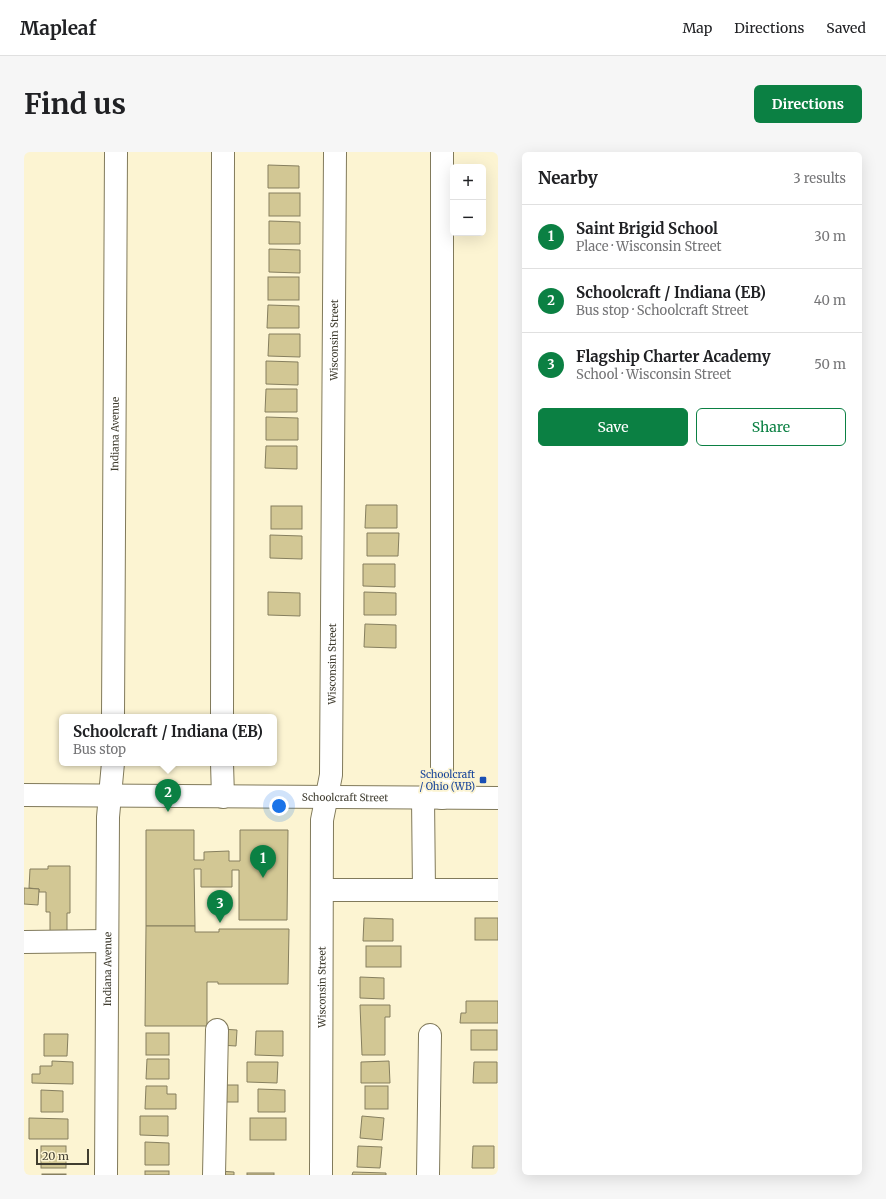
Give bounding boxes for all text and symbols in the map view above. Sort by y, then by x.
text: Mapleaf [20,16,96,40]
text: Map [682,19,712,37]
text: Directions [734,19,804,37]
text: Saved [826,19,866,37]
button: Directions [754,85,862,123]
text: Find us [24,86,126,122]
map controls [450,164,486,236]
button: + [450,164,486,200]
text: Nearby [538,167,598,189]
text: 3 results [793,170,846,187]
button: − [450,200,486,236]
text: Saint Brigid School [576,219,718,238]
text: 1 [548,228,554,245]
text: 30 m [814,228,846,245]
text: Place · Wisconsin Street [576,238,722,255]
text: Schoolcraft / Indiana (EB) [576,283,766,302]
text: 2 [547,292,555,309]
text: 40 m [814,292,846,309]
street label: Wisconsin Street [327,299,341,382]
text: Bus stop · Schoolcraft Street [576,302,749,319]
text: Flagship Charter Academy [576,347,771,366]
text: 3 [547,356,555,373]
text: 50 m [814,356,846,373]
text: School · Wisconsin Street [576,366,731,383]
street label: Indiana Avenue [108,397,121,471]
button: Save [538,408,688,446]
button: Share [696,408,846,446]
street label: Wisconsin Street [325,623,338,706]
popup [59,714,277,766]
text: Schoolcraft / Indiana (EB) [73,722,263,741]
text: Bus stop [73,741,126,758]
place label: Schoolcraft / Ohio (WB) [419,768,475,793]
marker: Schoolcraft / Ohio (WB) [478,775,488,785]
pin: 2 [155,779,181,812]
street label: Schoolcraft Street [302,790,388,804]
your location [269,796,289,816]
pin: 1 [250,845,276,878]
pin: 3 [207,890,233,923]
street label: Indiana Avenue [100,932,114,1006]
street label: Wisconsin Street [315,946,328,1029]
scale bar [36,1147,89,1166]
text: 20 m [42,1149,69,1163]

